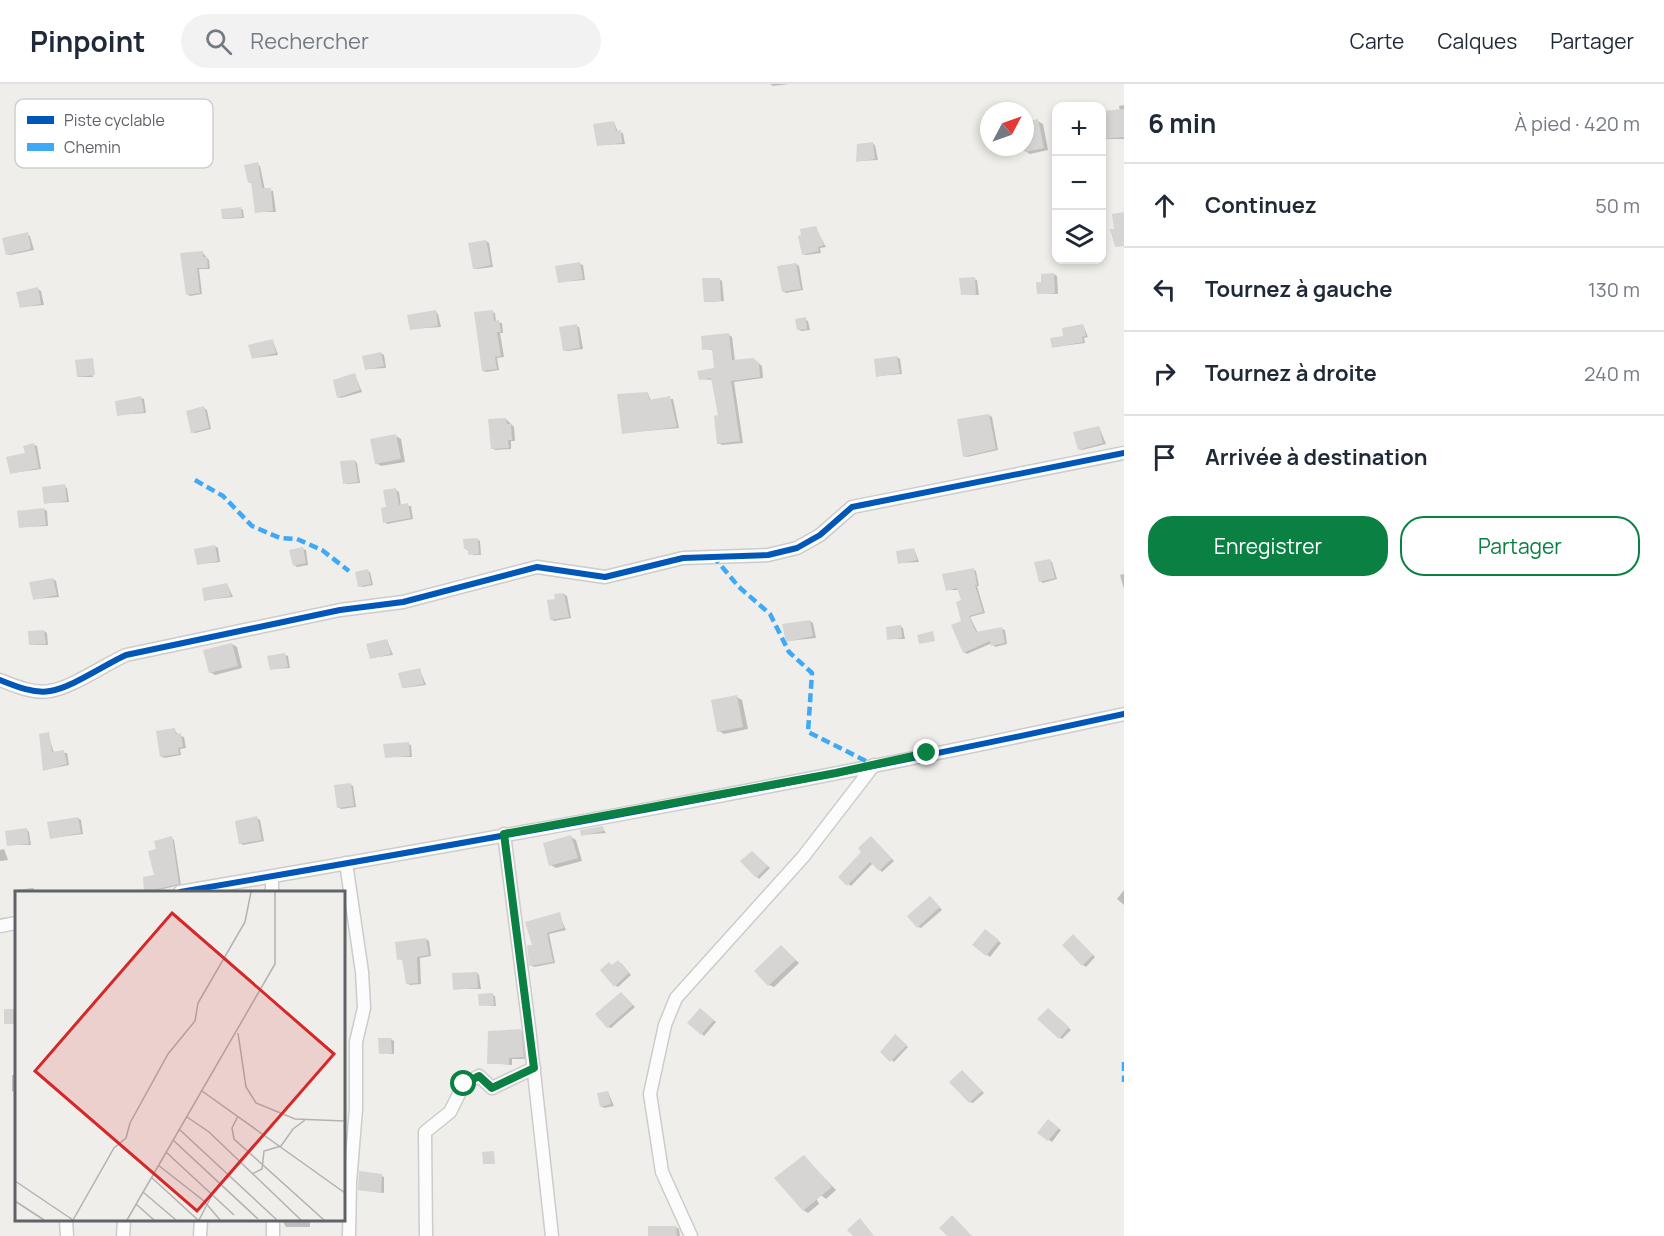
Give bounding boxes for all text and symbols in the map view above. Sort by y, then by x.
search box [181,14,601,68]
text: Pinpoint [30,22,145,60]
icon: search [202,25,235,58]
text: Rechercher [250,26,369,56]
text: Carte [1350,27,1404,55]
text: Calques [1437,27,1517,55]
text: Partager [1550,27,1634,55]
legend [15,99,213,168]
north arrow [980,102,1034,156]
map controls [1052,102,1106,264]
button: + [1052,102,1106,156]
text: 6 min [1148,105,1216,141]
text: Piste cyclable [64,109,165,131]
text: À pied · 420 m [1514,110,1640,137]
text: Chemin [64,136,121,158]
button: − [1052,156,1106,210]
icon: ahead [1148,189,1181,222]
text: Continuez [1205,190,1317,220]
text: 50 m [1595,192,1640,219]
button: layers [1052,210,1106,264]
icon: left [1148,273,1181,306]
text: Tournez à gauche [1205,274,1392,304]
text: 130 m [1588,276,1640,303]
icon: right [1148,357,1181,390]
text: Tournez à droite [1205,358,1377,388]
text: 240 m [1584,360,1640,387]
icon: arrive [1148,441,1181,474]
text: Arrivée à destination [1205,442,1428,472]
button: Enregistrer [1148,516,1388,576]
button: Partager [1400,516,1640,576]
route end [913,739,939,765]
inset map [15,891,345,1221]
route start [450,1070,476,1096]

